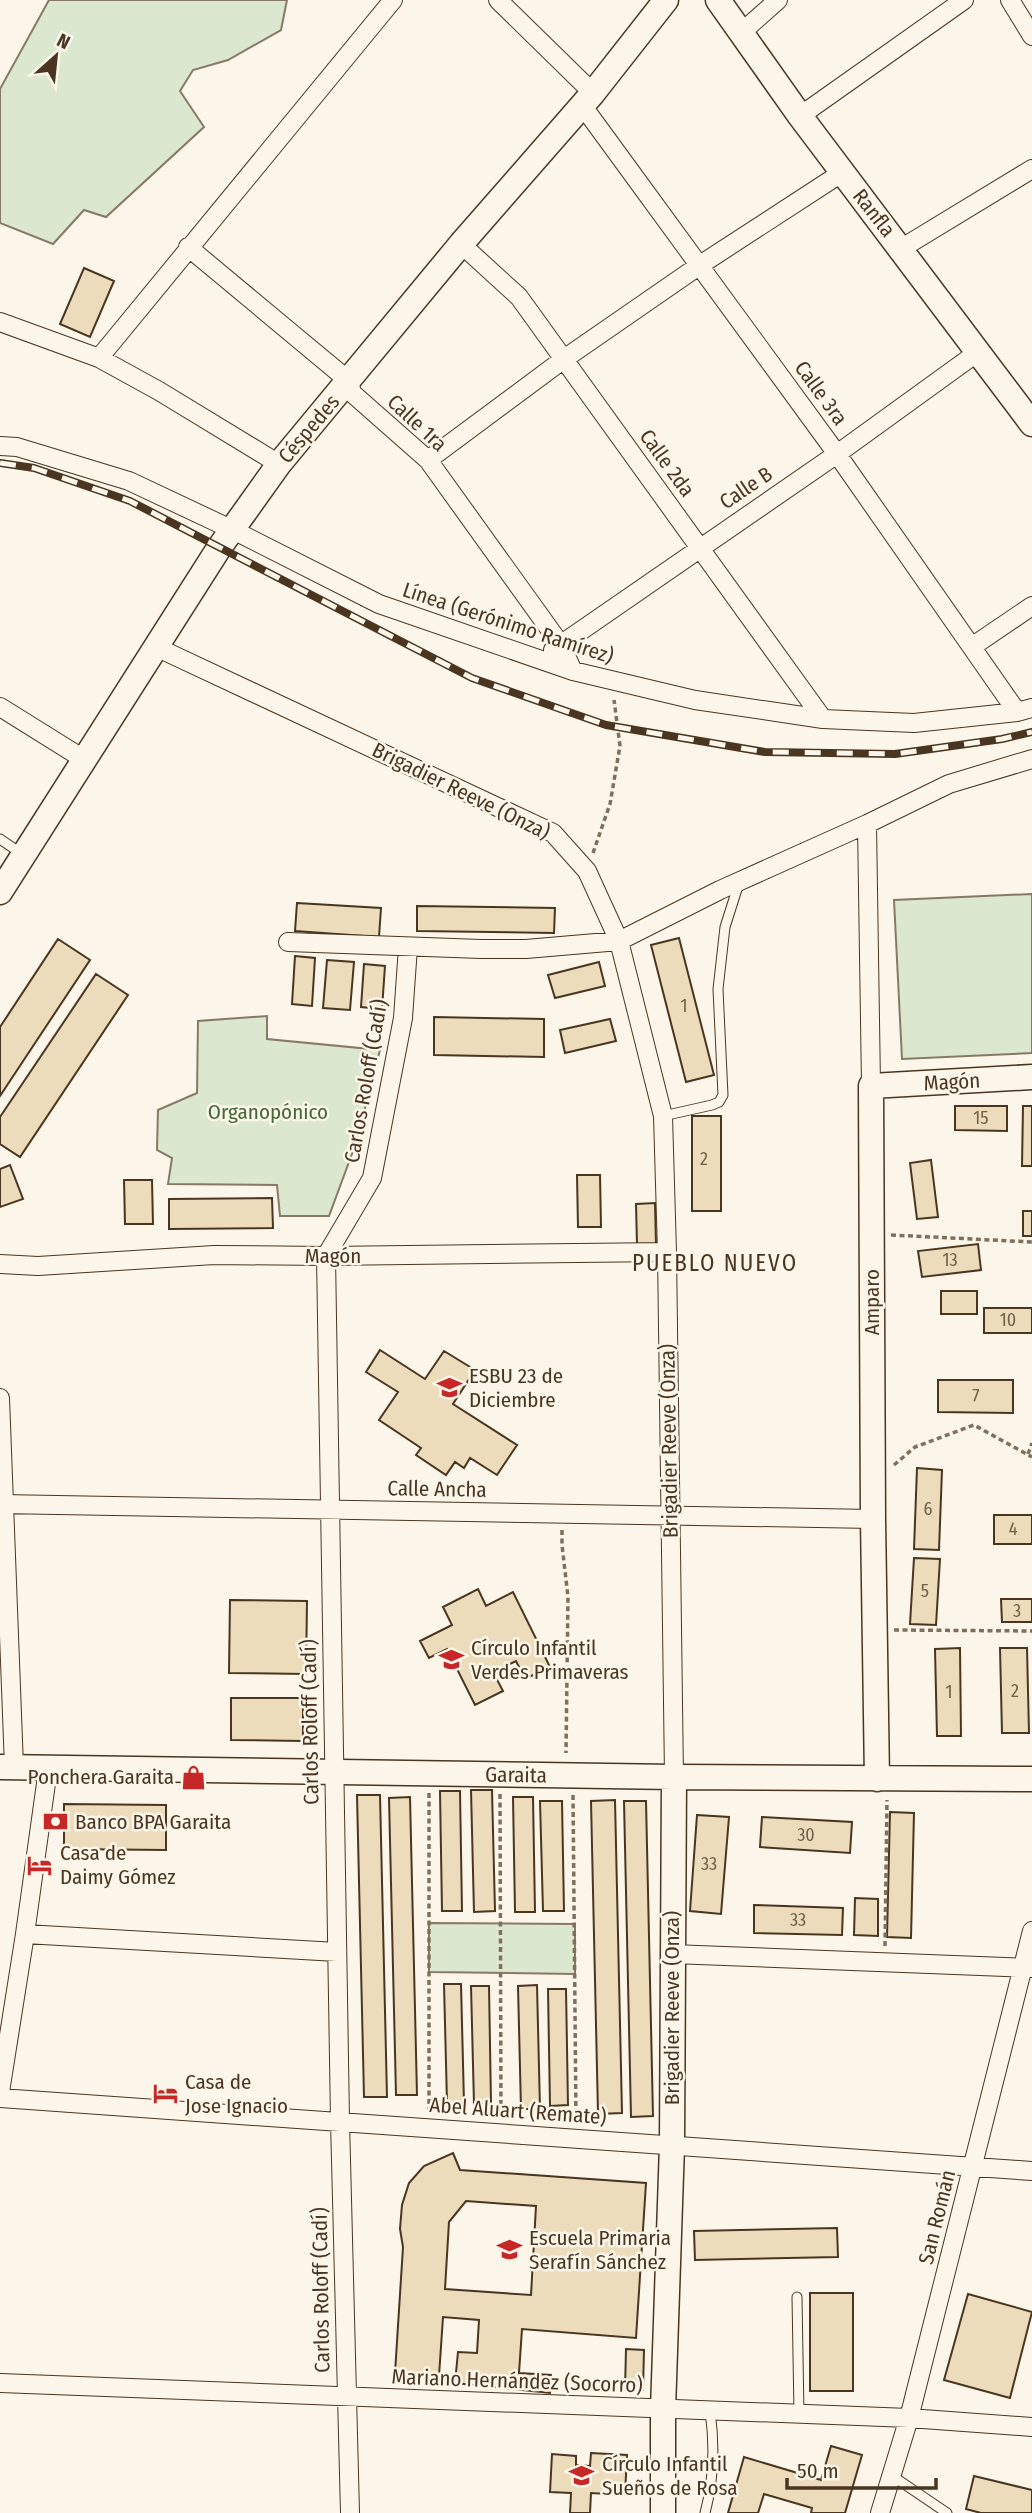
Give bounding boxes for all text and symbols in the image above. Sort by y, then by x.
north arrow [21,21,91,91]
text: N [53,28,74,54]
street label: Ranfla [847,184,901,242]
street label: Calle 3ra [789,356,853,430]
street label: Céspedes [273,389,345,469]
street label: Calle 1ra [382,389,452,457]
street label: Calle 2da [634,424,700,502]
street label: Calle B [715,461,777,515]
street label: Línea (Gerónimo Ramírez) [399,577,617,669]
street label: Brigadier Reeve (Onza) [368,737,554,845]
house number: 1 [680,995,688,1017]
street label: Carlos Roloff (Cadí) [339,997,393,1165]
street label: Magón [923,1068,981,1096]
park label: Organopónico [208,1099,328,1125]
house number: 15 [973,1107,989,1129]
house number: 2 [700,1148,708,1170]
street label: Magón [305,1243,361,1269]
district label: PUEBLO NUEVO [632,1249,798,1277]
house number: 13 [942,1249,958,1271]
street label: Amparo [859,1269,885,1335]
house number: 10 [1000,1309,1016,1331]
street label: Brigadier Reeve (Onza) [654,1344,684,1538]
place label: ESBU 23 de Diciembre [469,1363,563,1413]
school or university icon: ESBU 23 de Diciembre [435,1374,463,1402]
house number: 7 [972,1385,980,1407]
street label: Calle Ancha [387,1475,487,1503]
house number: 6 [924,1498,933,1520]
house number: 4 [1009,1518,1018,1540]
house number: 5 [921,1580,929,1602]
house number: 3 [1013,1600,1021,1622]
place label: Círculo Infantil Verdes Primaveras [471,1635,629,1685]
street label: Carlos Roloff (Cadí) [296,1639,324,1805]
school or university icon: Círculo Infantil Verdes Primaveras [437,1646,465,1674]
house number: 2 [1011,1680,1019,1702]
house number: 1 [945,1681,953,1703]
street label: Garaita [485,1761,547,1789]
shop icon: Ponchera Garaita [180,1763,208,1791]
place label: Ponchera Garaita [28,1764,174,1790]
bank icon: Banco BPA Garaita [41,1808,69,1836]
place label: Banco BPA Garaita [75,1809,231,1835]
house number: 30 [797,1824,815,1846]
place label: Casa de Daimy Gómez [60,1840,176,1890]
hotel icon: Casa de Daimy Gómez [26,1851,54,1879]
house number: 33 [701,1853,717,1875]
house number: 33 [790,1909,806,1931]
street label: Brigadier Reeve (Onza) [659,1911,685,2105]
place label: Casa de Jose Ignacio [185,2069,288,2119]
hotel icon: Casa de Jose Ignacio [151,2080,179,2108]
street label: Abel Aluart (Remate) [429,2092,607,2130]
street label: San Román [913,2167,961,2267]
street label: Carlos Roloff (Cadí) [307,2207,335,2373]
place label: Escuela Primaria Serafín Sánchez [529,2225,671,2275]
school or university icon: Escuela Primaria Serafín Sánchez [495,2236,523,2264]
street label: Mariano Hernández (Socorro) [391,2364,643,2398]
scale bar [787,2446,936,2490]
place label: Círculo Infantil Sueños de Rosa [602,2451,738,2501]
text: 50 m [797,2458,839,2484]
school or university icon: Círculo Infantil Sueños de Rosa [568,2462,596,2490]

